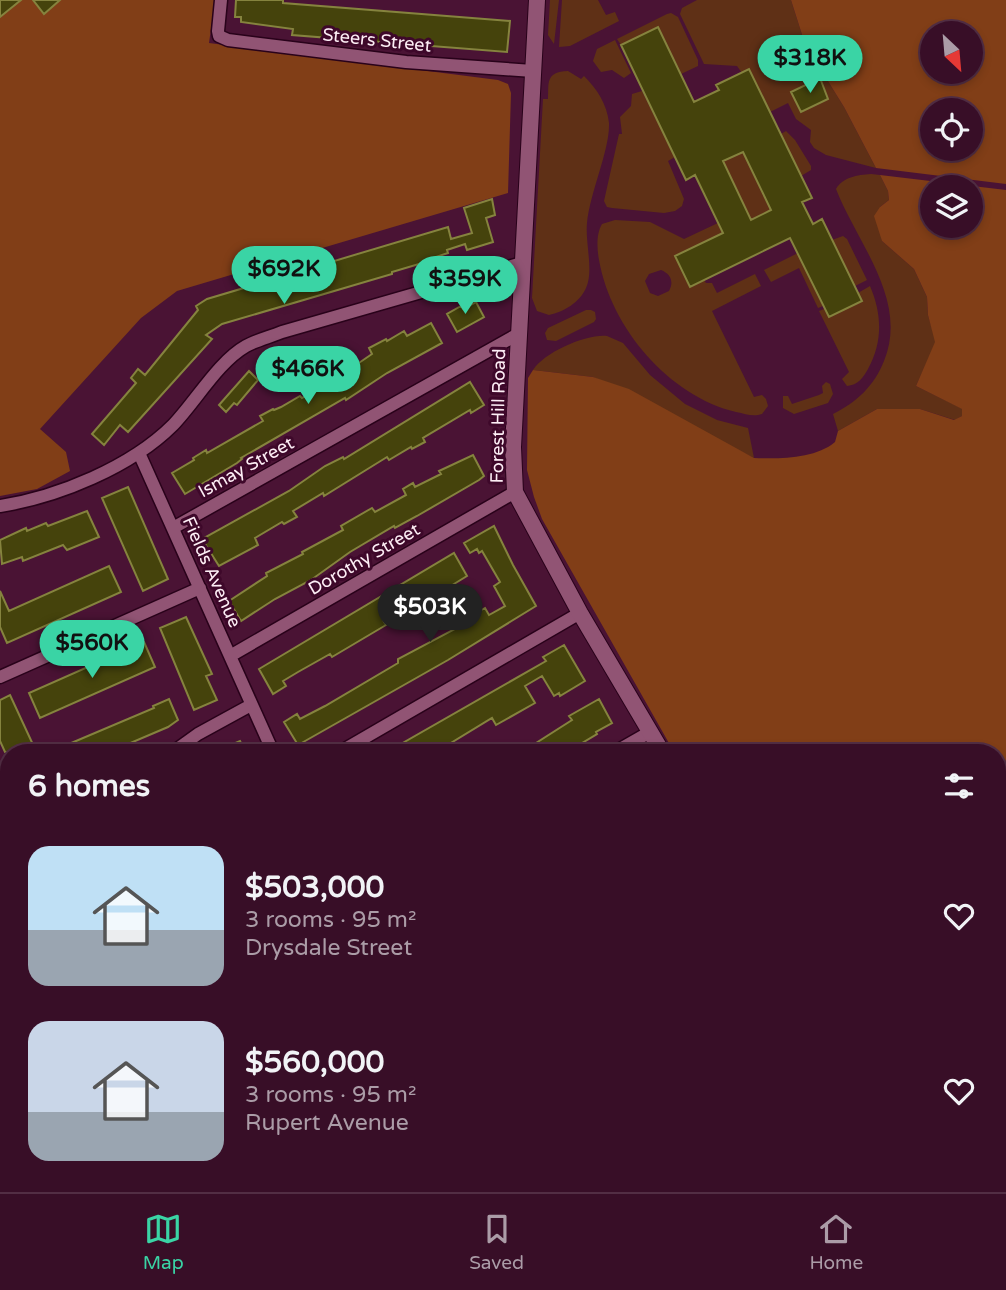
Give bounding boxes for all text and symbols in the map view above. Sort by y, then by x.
north arrow [920,21,984,84]
map controls [920,21,983,238]
street label: Steers Street [321,23,433,57]
pin: $318K [761,36,859,95]
text: $318K [774,44,846,72]
button: locate [920,98,983,161]
button: layers [920,175,983,238]
pin: $692K [235,246,333,306]
text: $692K [248,255,320,283]
pin: $359K [416,256,514,316]
text: $359K [429,265,501,293]
pin: $466K [259,346,357,406]
street label: Forest Hill Road [486,348,510,484]
text: $466K [272,355,344,383]
street label: Ismay Street [194,432,298,502]
street label: Fields Avenue [178,513,246,631]
street label: Dorothy Street [304,518,424,600]
pin: $503K [381,584,479,644]
text: $503K [394,593,466,621]
pin: $560K [43,620,141,680]
text: $560K [56,629,128,657]
icon: filters [940,767,978,805]
text: 6 homes [28,768,150,805]
text: $503,000 [245,869,384,906]
icon: home [84,874,168,958]
icon: heart [940,897,978,935]
text: 3 rooms · 95 m² [245,906,416,934]
text: Drysdale Street [245,934,412,962]
text: $560,000 [245,1044,384,1081]
icon: home [84,1049,168,1133]
icon: heart [940,1072,978,1110]
text: 3 rooms · 95 m² [245,1081,416,1109]
text: Rupert Avenue [245,1109,409,1137]
tab: Map [143,1210,184,1274]
tab: Saved [469,1210,524,1274]
tab: Home [809,1210,863,1274]

